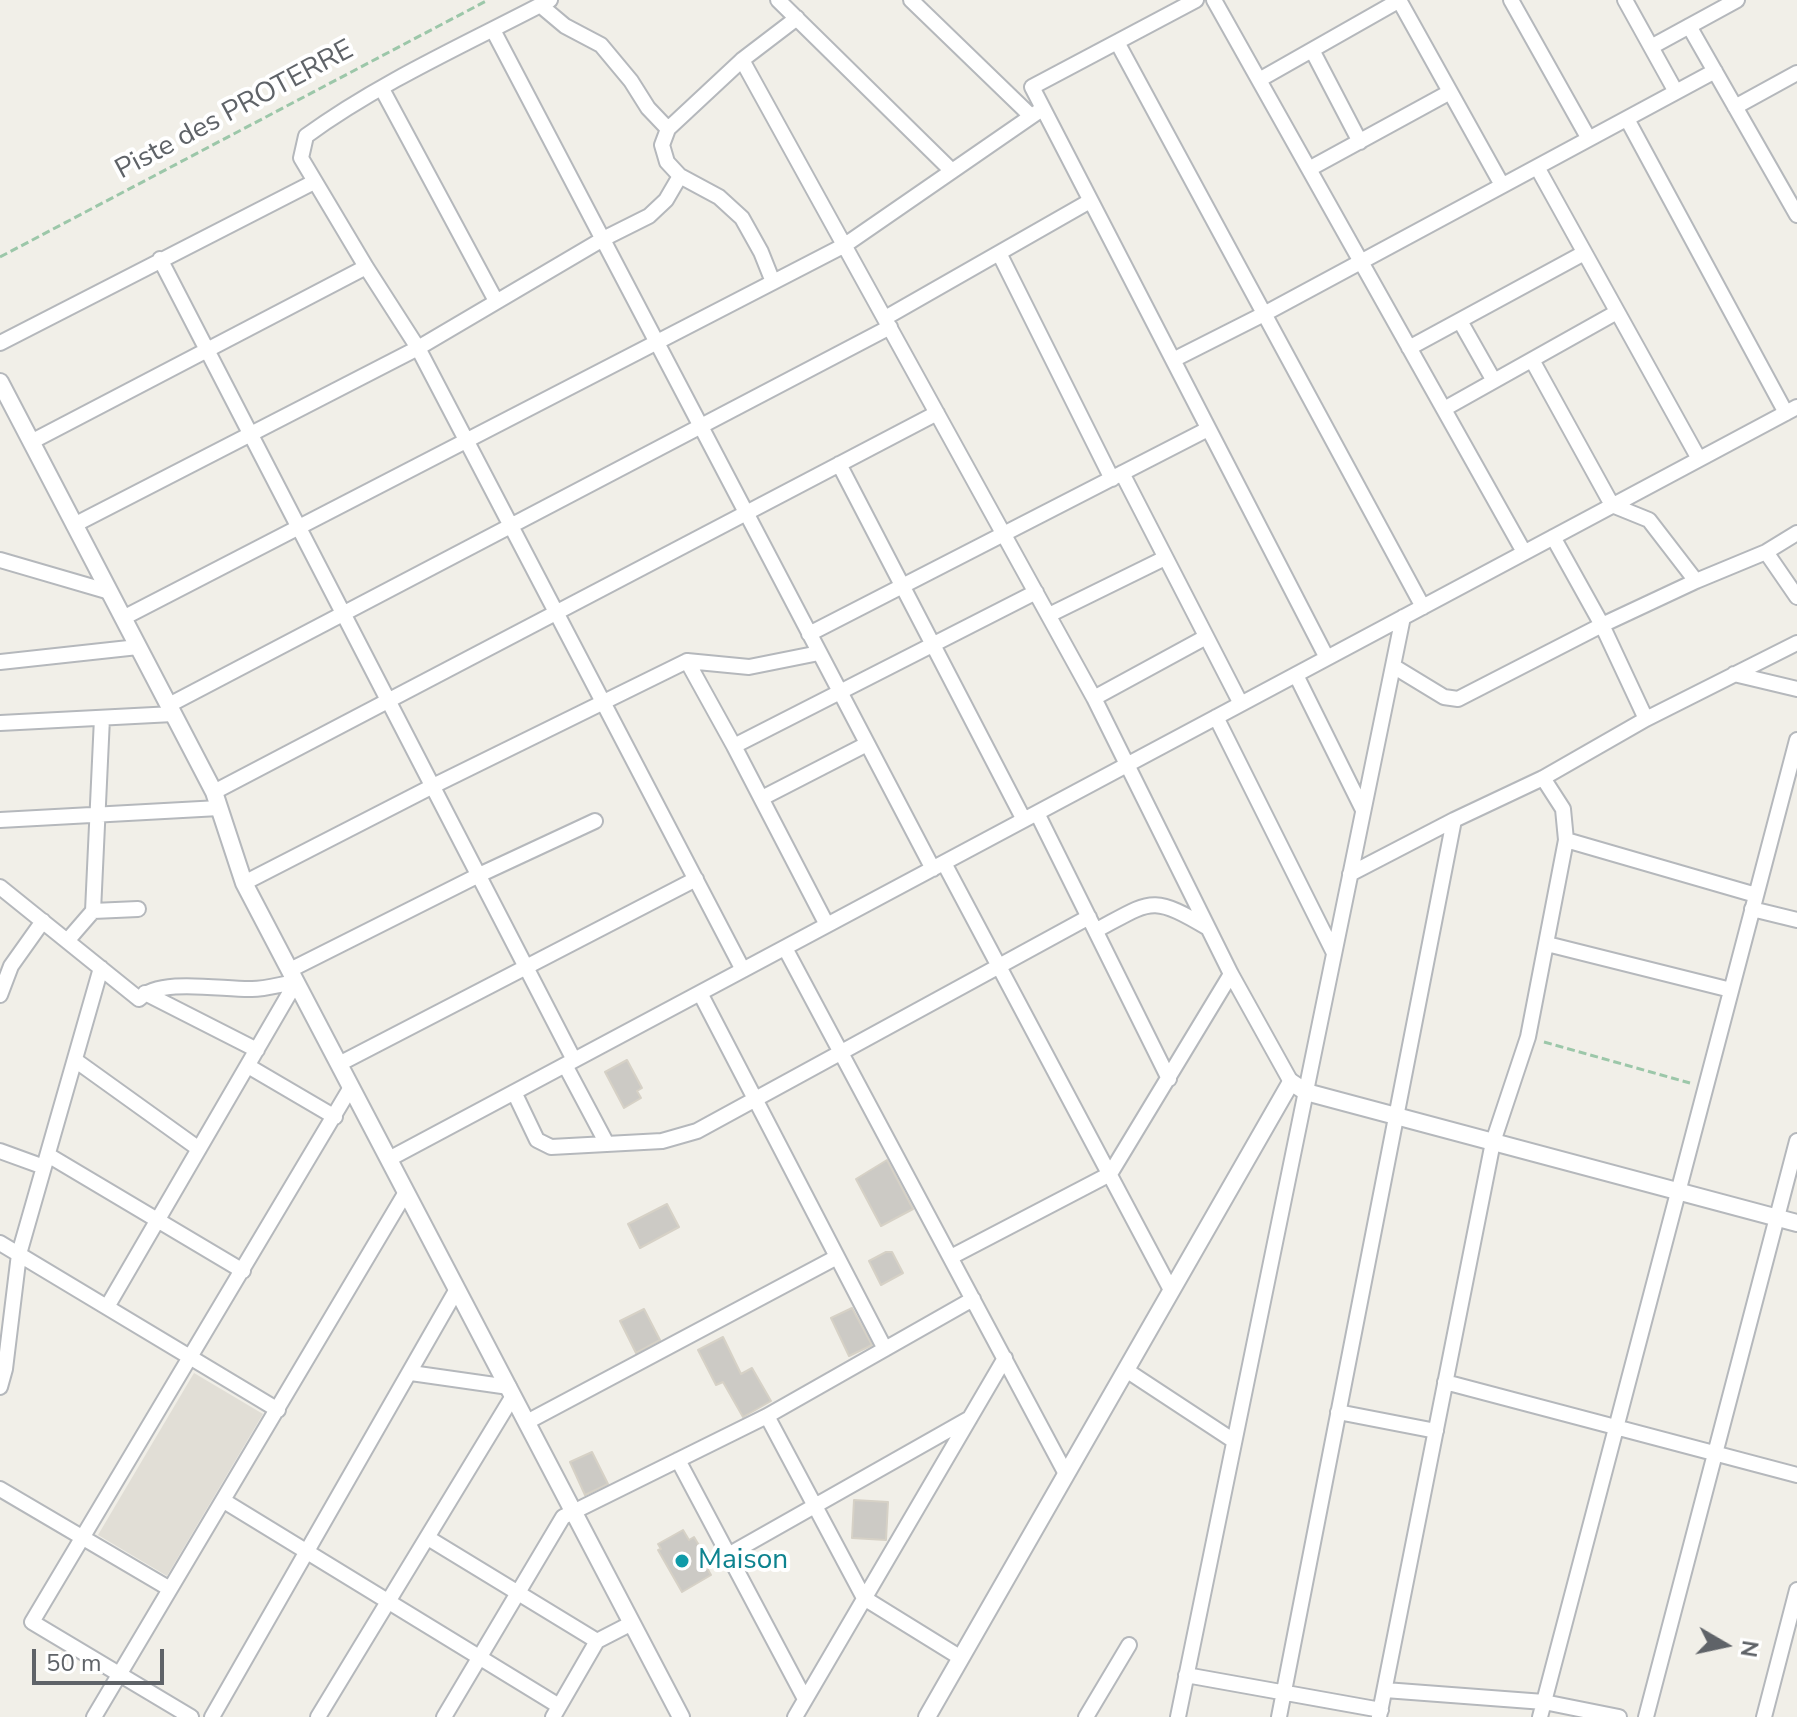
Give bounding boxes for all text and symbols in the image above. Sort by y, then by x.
street label: Piste des PROTERRE [110,34,360,188]
place label: Maison [698,1544,788,1578]
marker: Maison [673,1552,691,1570]
north arrow [1685,1605,1765,1685]
scale bar [36,1633,168,1683]
text: N [1733,1638,1765,1659]
text: 50 m [46,1647,102,1679]

